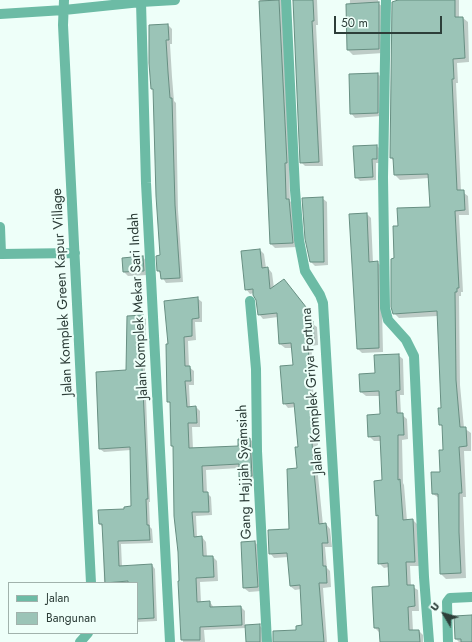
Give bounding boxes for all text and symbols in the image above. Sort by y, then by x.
scale bar [336,8,444,34]
text: 50 m [341,14,368,32]
street label: Jalan Komplek Green Kapur Village [49,188,77,396]
street label: Jalan Komplek Mekar Sari Indah [126,212,152,400]
street label: Jalan Komplek Griya Fortuna [299,307,327,475]
street label: Gang Hajjah Syamsiah [234,404,256,540]
legend [8,582,138,634]
text: Jalan [46,589,69,607]
north arrow [424,594,464,634]
text: U [426,599,443,615]
text: Bangunan [46,609,96,627]

